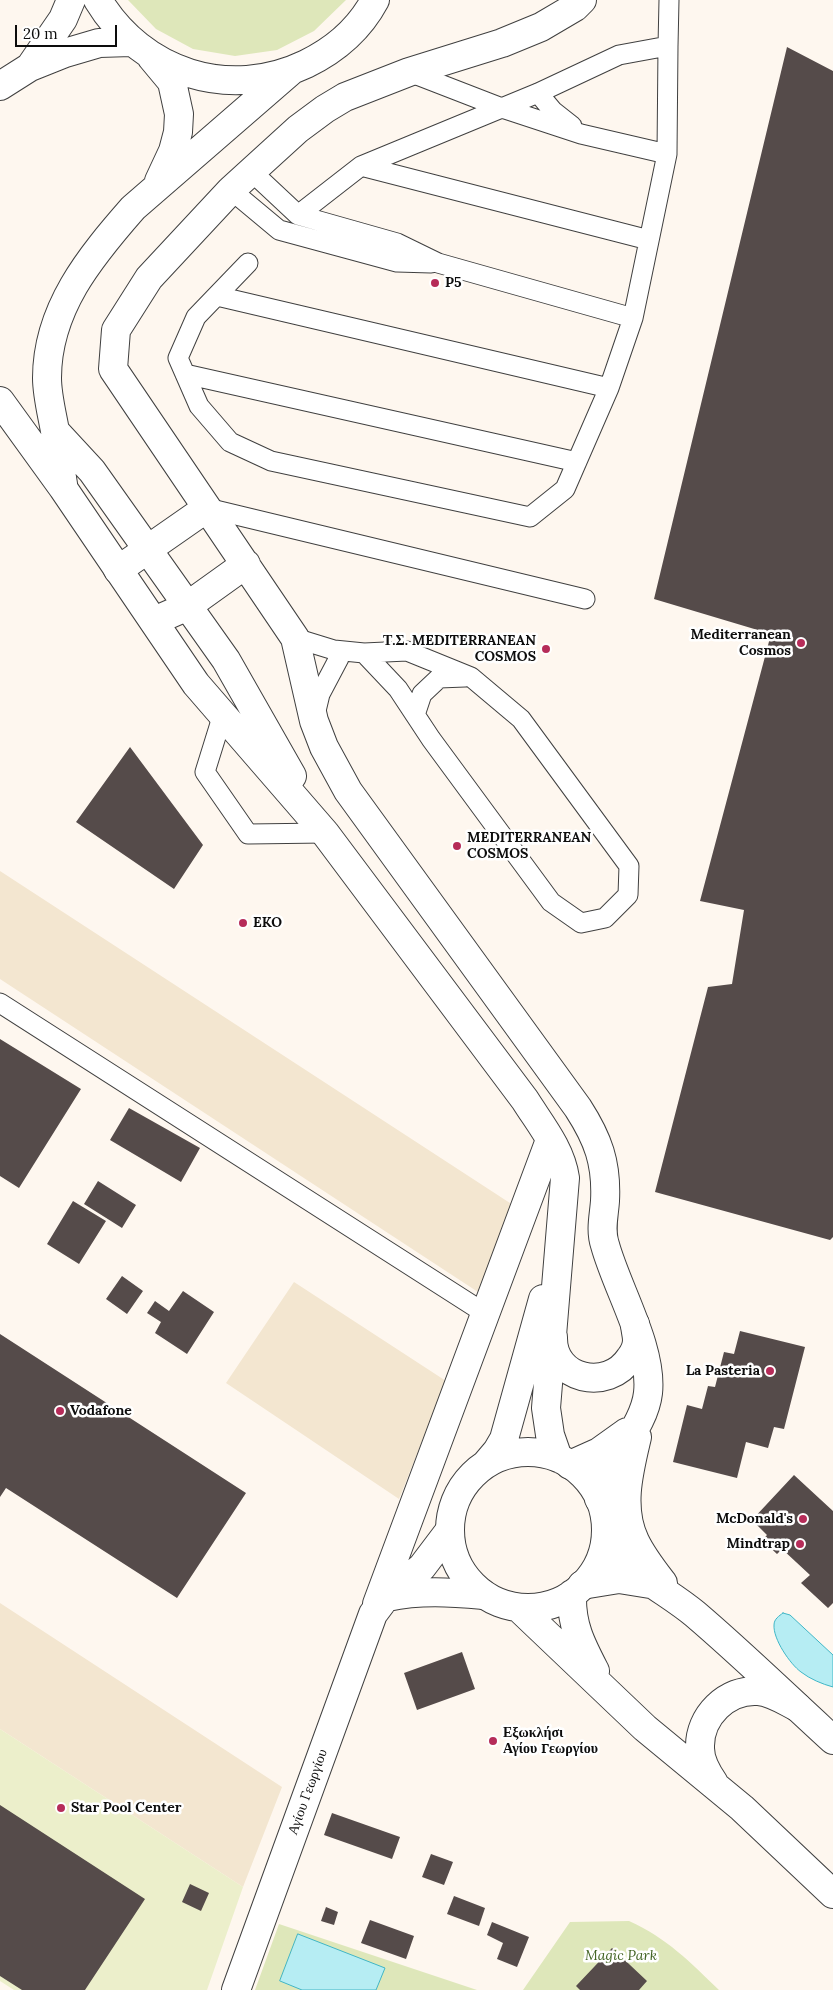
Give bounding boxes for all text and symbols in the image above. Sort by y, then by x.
scale bar [18,15,120,47]
text: 20 m [23,24,58,43]
place label: P5 [445,275,462,291]
marker: P5 [429,277,441,289]
place label: Mediterranean Cosmos [691,627,791,660]
place label: Τ.Σ. MEDITERRANEAN COSMOS [383,633,536,666]
marker: Mediterranean Cosmos [795,637,807,649]
marker: Τ.Σ. MEDITERRANEAN COSMOS [540,643,552,655]
place label: MEDITERRANEAN COSMOS [467,830,591,862]
marker: MEDITERRANEAN COSMOS [451,840,463,852]
place label: EKO [253,915,282,931]
marker: EKO [237,917,249,929]
place label: La Pasteria [686,1363,760,1379]
marker: La Pasteria [764,1365,776,1377]
place label: Vodafone [70,1403,132,1419]
marker: Vodafone [54,1405,66,1417]
place label: McDonald's [716,1511,793,1527]
marker: McDonald's [797,1513,809,1525]
place label: Mindtrap [727,1536,790,1552]
marker: Mindtrap [794,1538,806,1550]
place label: Εξωκλήσι Αγίου Γεωργίου [503,1725,598,1758]
marker: Εξωκλήσι Αγίου Γεωργίου [487,1735,499,1747]
street label: Αγίου Γεωργίου [285,1747,331,1837]
place label: Star Pool Center [71,1800,181,1816]
marker: Star Pool Center [55,1802,67,1814]
park label: Magic Park [585,1948,657,1964]

